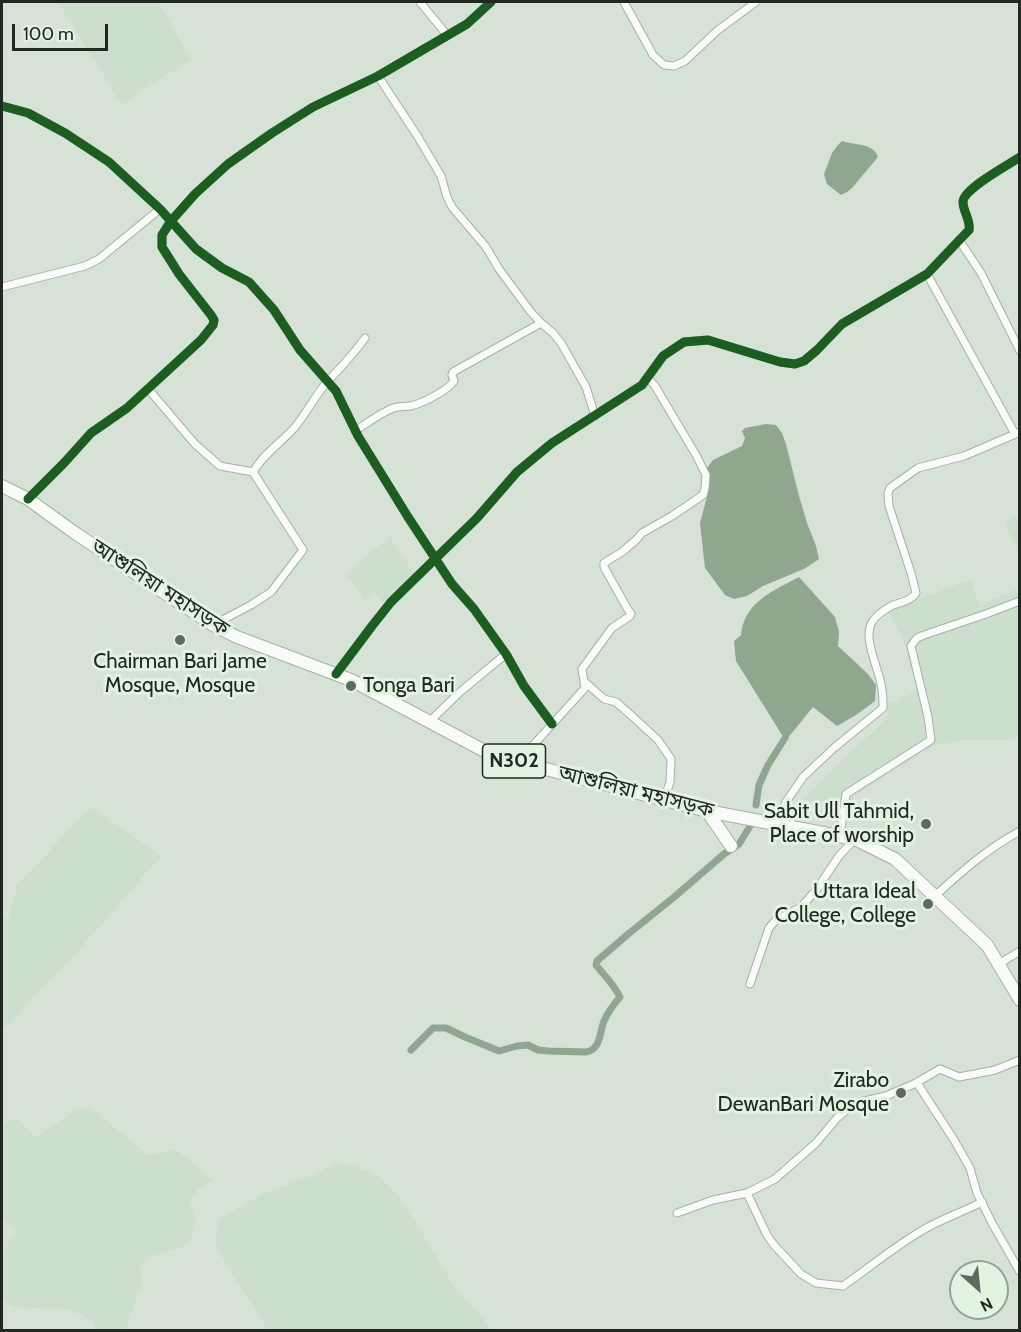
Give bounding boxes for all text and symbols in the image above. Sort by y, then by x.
scale bar [15,12,111,50]
text: 100 m [23,23,74,45]
street label: আশুলিয়া মহাসড়ক [86,534,234,642]
marker: Chairman Bari Jame Mosque, Mosque [173,633,187,647]
place label: Chairman Bari Jame Mosque, Mosque [93,649,267,699]
place label: Tonga Bari [363,673,455,699]
marker: Tonga Bari [344,679,358,693]
road number: N302 [482,744,546,778]
street label: আশুলিয়া মহাসড়ক [556,761,716,823]
place label: Sabit Ull Tahmid, Place of worship [764,799,914,849]
marker: Sabit Ull Tahmid, Place of worship [919,817,933,831]
place label: Uttara Ideal College, College [775,879,916,929]
marker: Uttara Ideal College, College [921,897,935,911]
place label: Zirabo DewanBari Mosque [718,1068,889,1118]
marker: Zirabo DewanBari Mosque [894,1086,908,1100]
north arrow [949,1260,1009,1320]
text: N [977,1294,996,1316]

